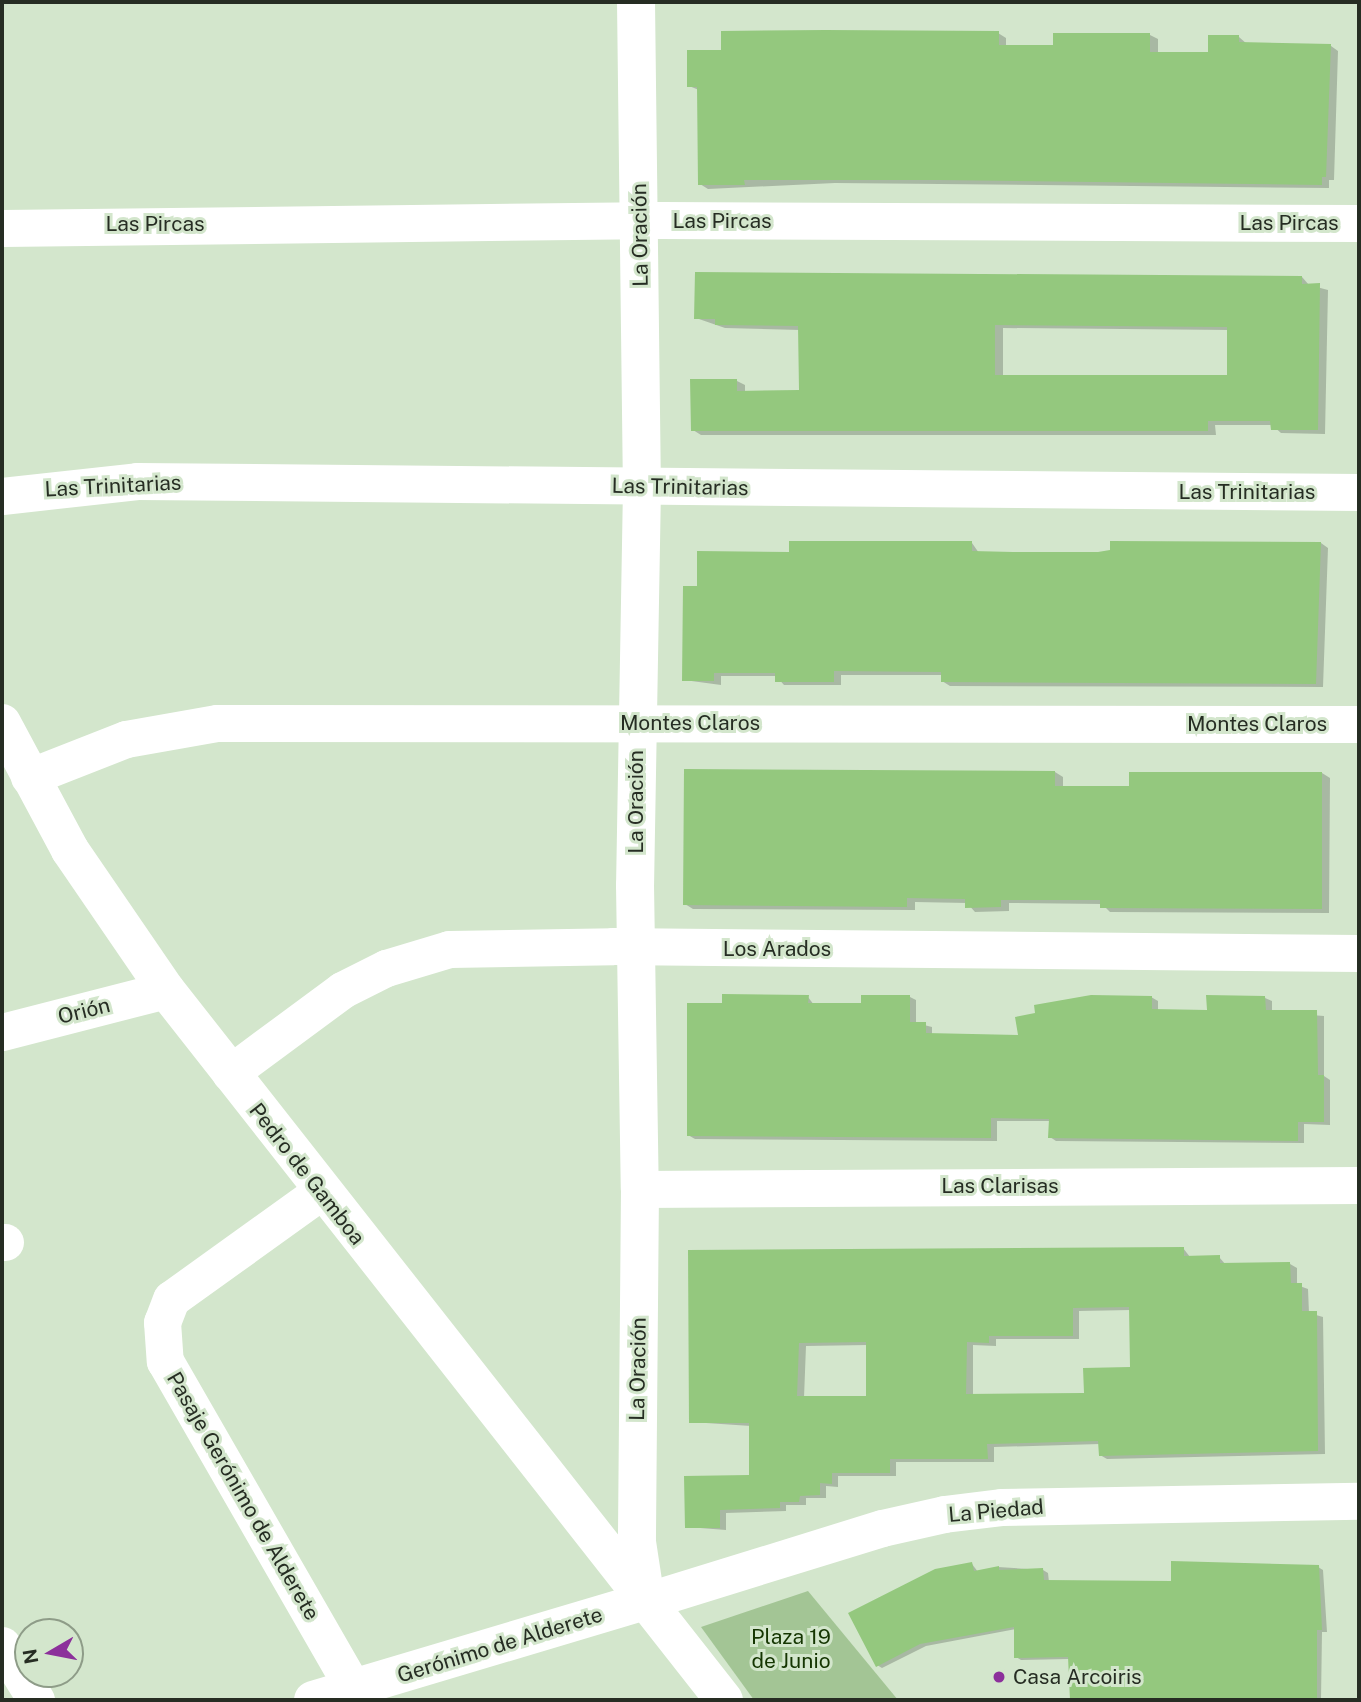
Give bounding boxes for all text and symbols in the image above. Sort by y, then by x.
street label: La Oración [626,183,654,287]
street label: Las Pircas [672,208,772,234]
street label: Las Pircas [1239,210,1339,236]
street label: Las Pircas [105,211,205,237]
street label: Las Trinitarias [44,470,182,502]
street label: Las Trinitarias [611,473,749,501]
street label: Las Trinitarias [1179,479,1315,505]
street label: Montes Claros [620,710,760,736]
street label: Montes Claros [1187,711,1327,737]
street label: La Oración [623,750,649,854]
street label: Los Arados [723,936,831,962]
street label: Orión [55,992,113,1030]
street label: Pedro de Gamboa [244,1098,370,1250]
street label: Las Clarisas [941,1173,1059,1199]
street label: La Oración [624,1317,652,1421]
street label: Pasaje Gerónimo de Alderete [161,1367,325,1625]
street label: La Piedad [947,1494,1045,1528]
street label: Gerónimo de Alderete [394,1602,606,1688]
north arrow [14,1618,84,1688]
park label: Plaza 19 de Junio [751,1624,831,1674]
text: N [18,1647,42,1666]
place label: Casa Arcoiris [1013,1664,1142,1690]
marker: Casa Arcoiris [991,1669,1007,1685]

